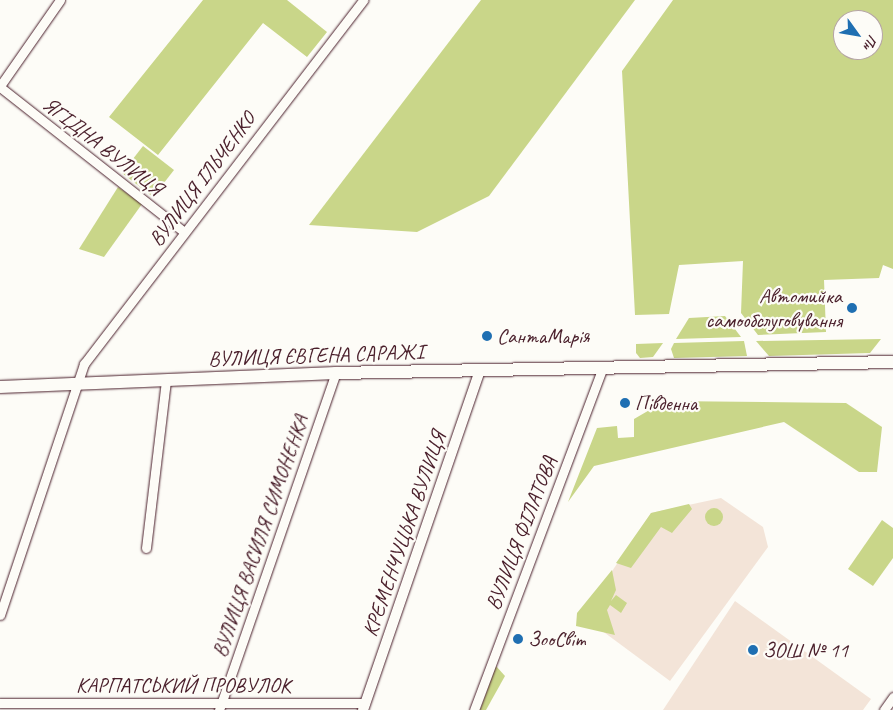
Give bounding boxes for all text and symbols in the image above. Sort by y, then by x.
north arrow [833,10,883,60]
text: Пн [859,32,881,53]
street label: ЯГІДНА ВУЛИЦЯ [39,92,167,200]
street label: ВУЛИЦЯ ІЛЬЧЕНКО [143,107,261,251]
place label: Автомийка самообслуговування [706,283,842,333]
marker: Автомийка самообслуговування [846,302,858,314]
place label: СантаМарія [497,323,589,349]
marker: СантаМарія [481,330,493,342]
street label: ВУЛИЦЯ ЄВГЕНА САРАЖІ [208,339,424,371]
place label: Південна [635,390,697,416]
marker: Південна [619,397,631,409]
street label: ВУЛИЦЯ ВАСИЛЯ СИМОНЕНКА [207,412,313,660]
street label: КРЕМЕНЧУЦЬКА ВУЛИЦЯ [357,429,451,639]
street label: ВУЛИЦЯ ФІЛАТОВА [480,453,562,613]
place label: ЗооСвiт [528,626,585,652]
marker: ЗооСвiт [512,633,524,645]
place label: ЗОШ № 11 [763,637,848,663]
marker: ЗОШ № 11 [747,644,759,656]
street label: КАРПАТСЬКИЙ ПРОВУЛОК [76,672,290,698]

